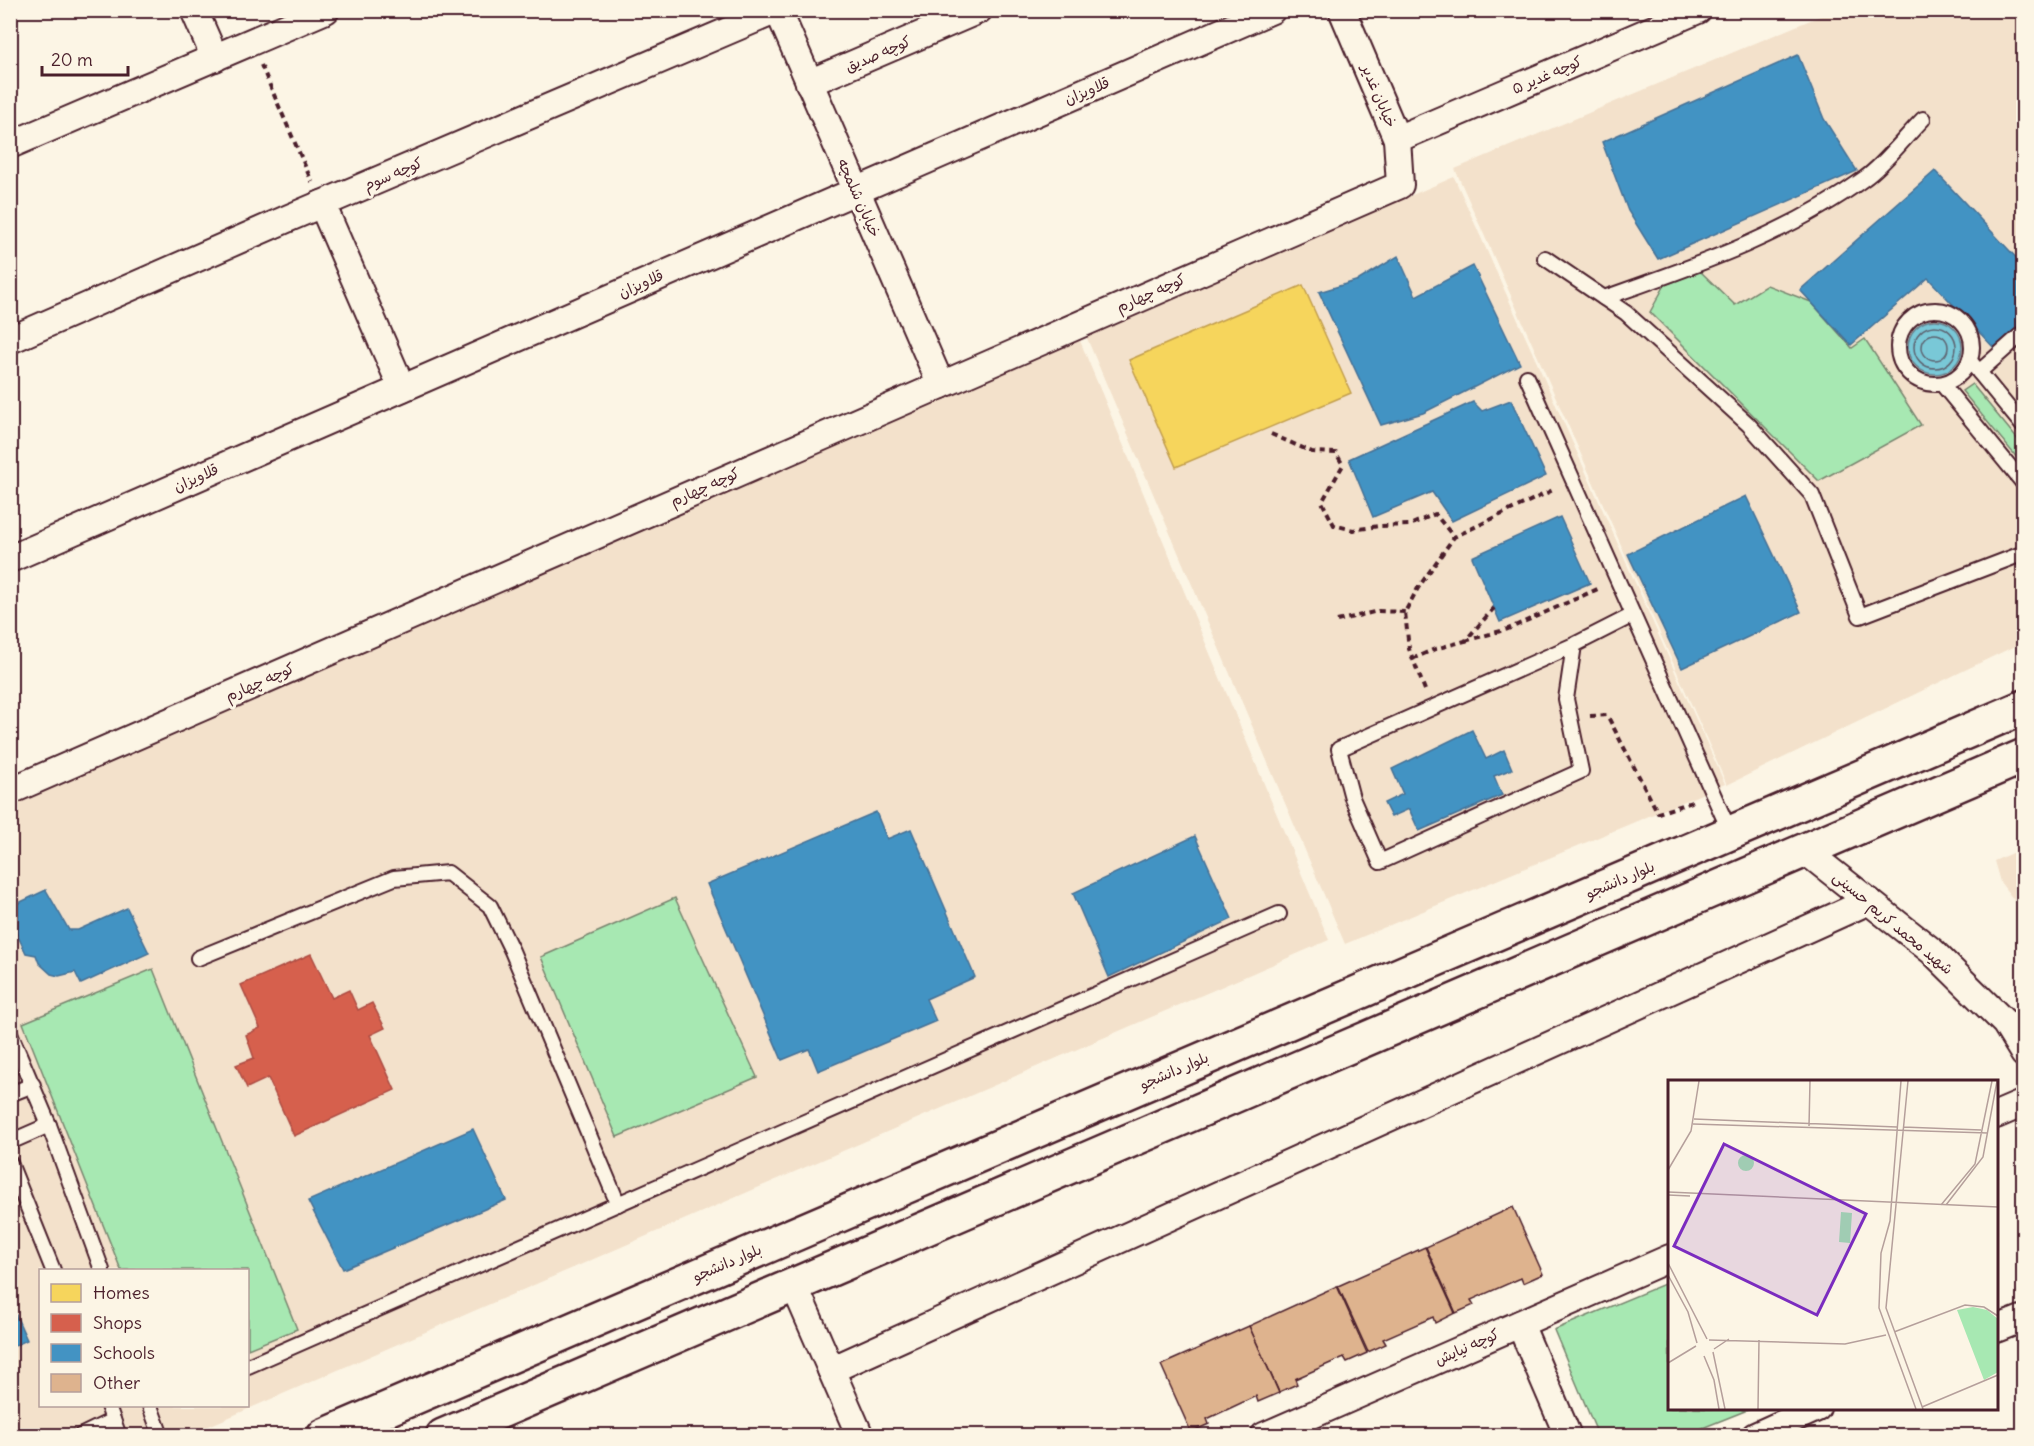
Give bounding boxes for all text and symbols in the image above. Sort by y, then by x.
street label: کوچه صدیق [842,31,914,77]
scale bar [42,39,128,77]
text: 20 m [51,48,93,71]
street label: کوچه غدیر ۵ [1509,51,1585,99]
street label: خیابان غدیر [1357,59,1401,130]
street label: قلاویزان [1061,73,1112,109]
street label: کوچه سوم [360,153,427,197]
street label: خیابان شلمچه [833,156,885,240]
street label: قلاویزان [615,265,666,302]
street label: کوچه چهارم [1113,269,1189,318]
street label: قلاویزان [170,459,221,496]
street label: کوچه چهارم [667,463,743,512]
street label: کوچه چهارم [222,658,298,707]
street label: بلوار دانشجو [1581,856,1657,903]
street label: شهید محمد‌ کریم حسینی [1828,867,1957,981]
street label: بلوار دانشجو [1135,1047,1211,1094]
inset map [1668,1080,1998,1410]
street label: بلوار دانشجو [688,1239,764,1286]
legend [39,1269,249,1407]
text: Homes [93,1281,150,1304]
text: Shops [93,1311,142,1334]
street label: كوچه نيايش [1432,1324,1502,1370]
text: Schools [93,1341,155,1364]
text: Other [93,1371,141,1394]

